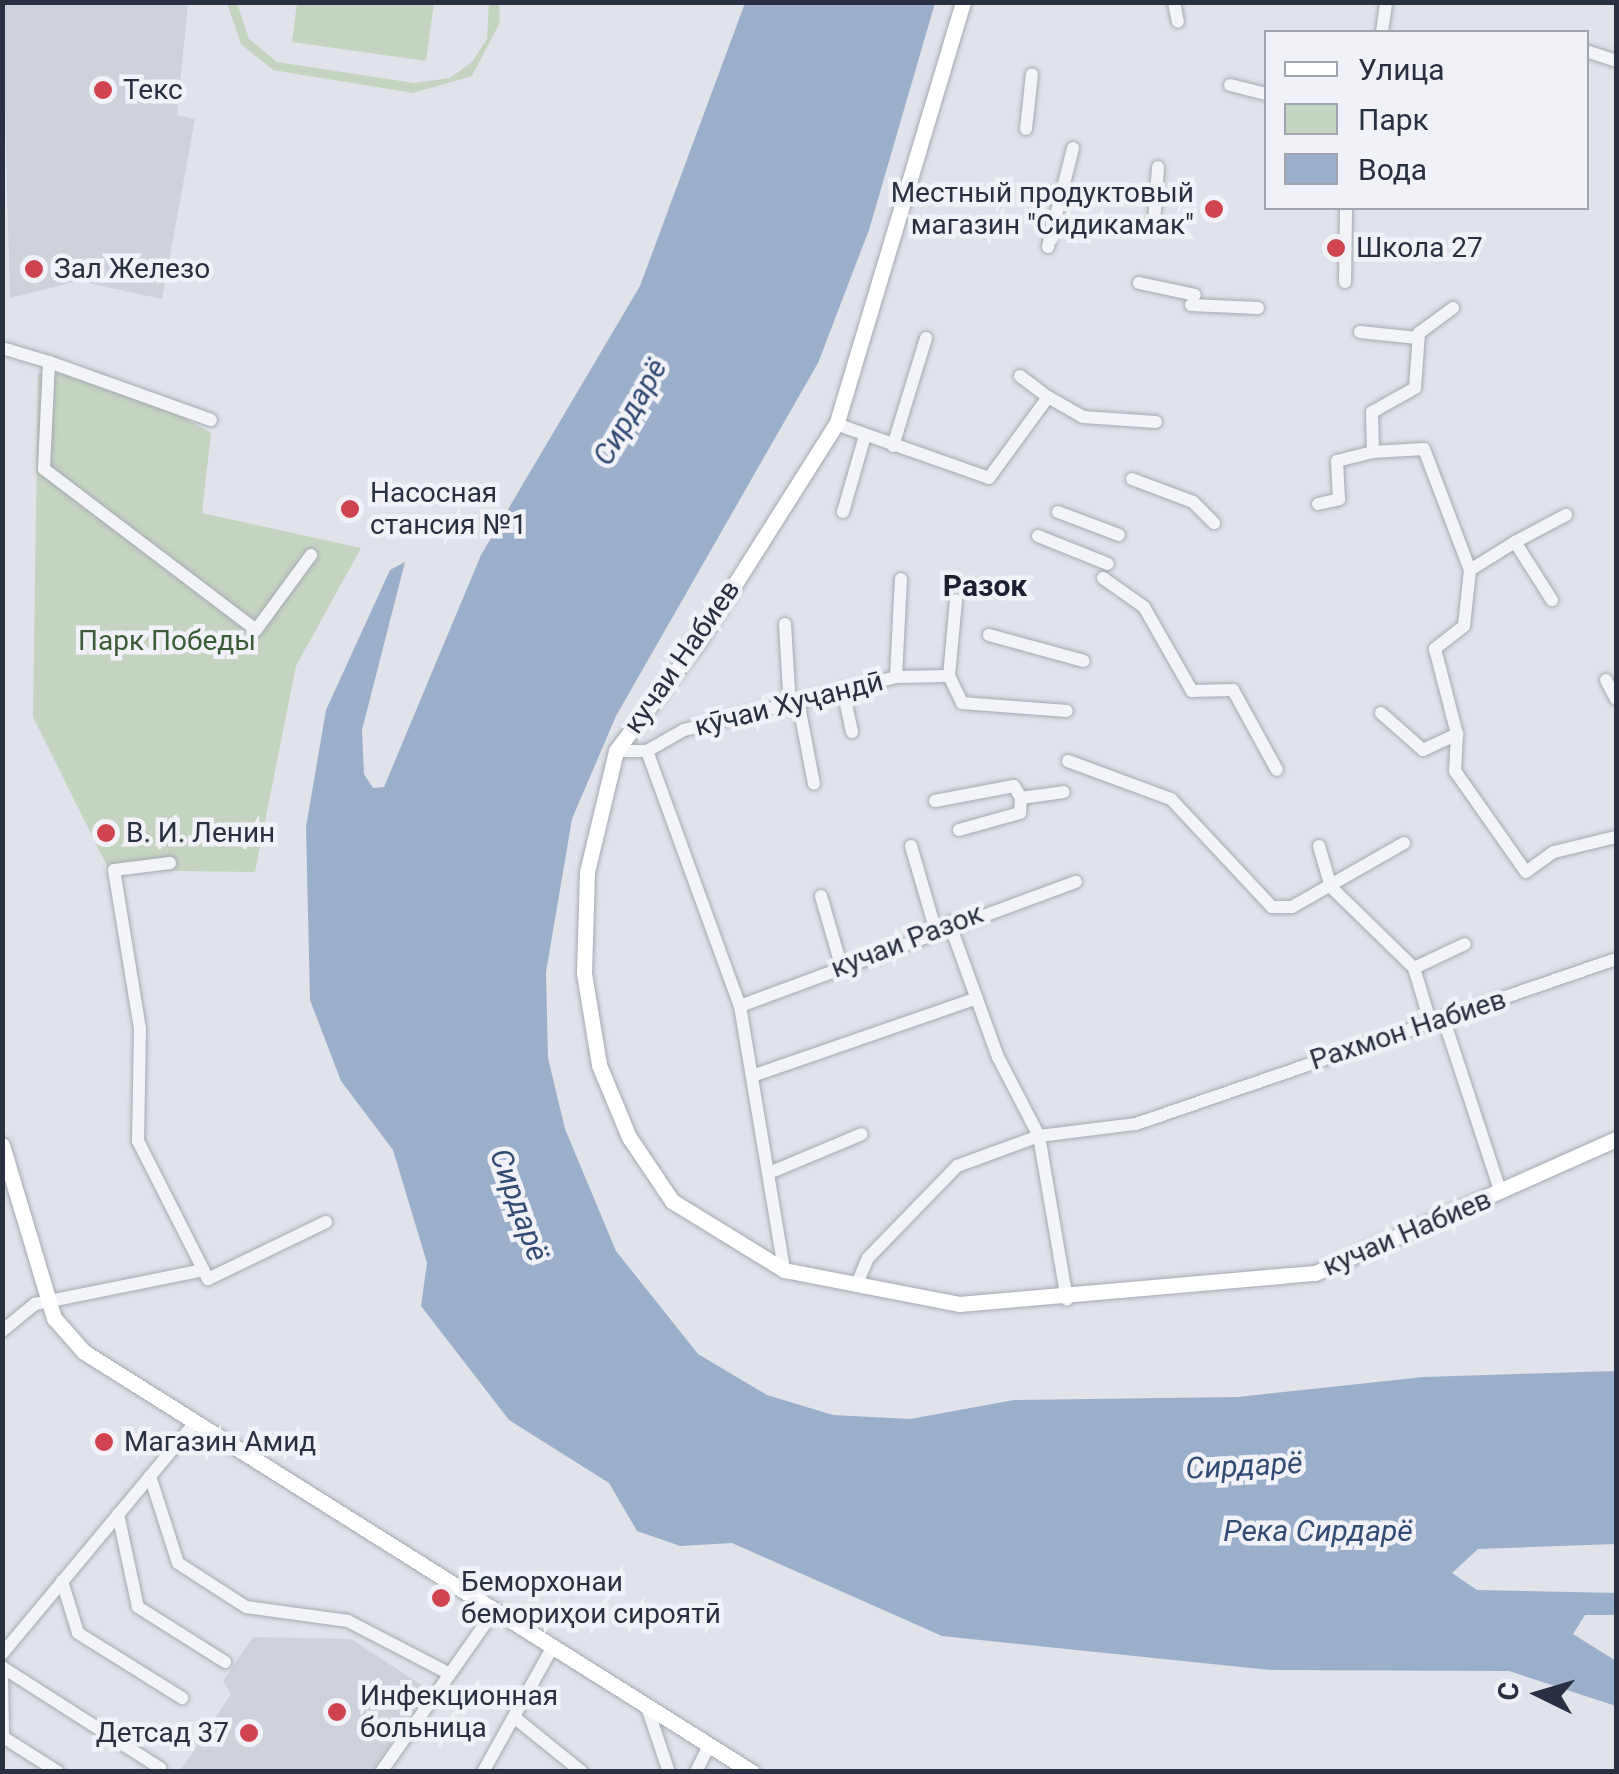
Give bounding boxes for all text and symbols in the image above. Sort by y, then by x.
legend [1264,30,1589,210]
text: Улица [1358,52,1445,87]
place label: Текс [123,73,183,107]
marker: Текс [92,79,114,101]
text: Парк [1358,102,1429,137]
text: Вода [1358,152,1427,187]
place label: Местный продуктовый магазин "Сидикамак" [891,176,1194,242]
marker: Местный продуктовый магазин "Сидикамак" [1203,198,1225,220]
place label: Школа 27 [1356,231,1483,265]
marker: Школа 27 [1325,237,1347,259]
place label: Зал Железо [54,252,210,286]
marker: Зал Железо [23,258,45,280]
water label: Сирдарё [585,352,675,472]
place label: Насосная стансия №1 [370,476,527,542]
marker: Насосная стансия №1 [339,498,361,520]
district label: Разок [943,568,1027,604]
street label: кучаи Набиев [617,574,747,740]
park label: Парк Победы [78,624,256,658]
street label: кӯчаи Хуҷандӣ [691,664,887,744]
place label: В. И. Ленин [126,816,275,850]
marker: В. И. Ленин [95,822,117,844]
street label: кучаи Разок [826,897,988,985]
street label: Рахмон Набиев [1306,983,1510,1077]
water label: Сирдарё [482,1144,556,1266]
street label: кучаи Набиев [1318,1182,1496,1284]
place label: Магазин Амид [124,1425,316,1459]
marker: Магазин Амид [93,1431,115,1453]
water label: Сирдарё [1185,1445,1303,1487]
water label: Река Сирдарё [1223,1513,1413,1549]
place label: Беморхонаи бемориҳои сироятӣ [461,1565,721,1631]
marker: Беморхонаи бемориҳои сироятӣ [430,1587,452,1609]
north arrow [1489,1644,1589,1744]
place label: Инфекционная больница [360,1679,558,1745]
text: С [1491,1681,1526,1702]
marker: Инфекционная больница [324,1699,350,1725]
place label: Детсад 37 [96,1716,229,1750]
marker: Детсад 37 [238,1722,260,1744]

